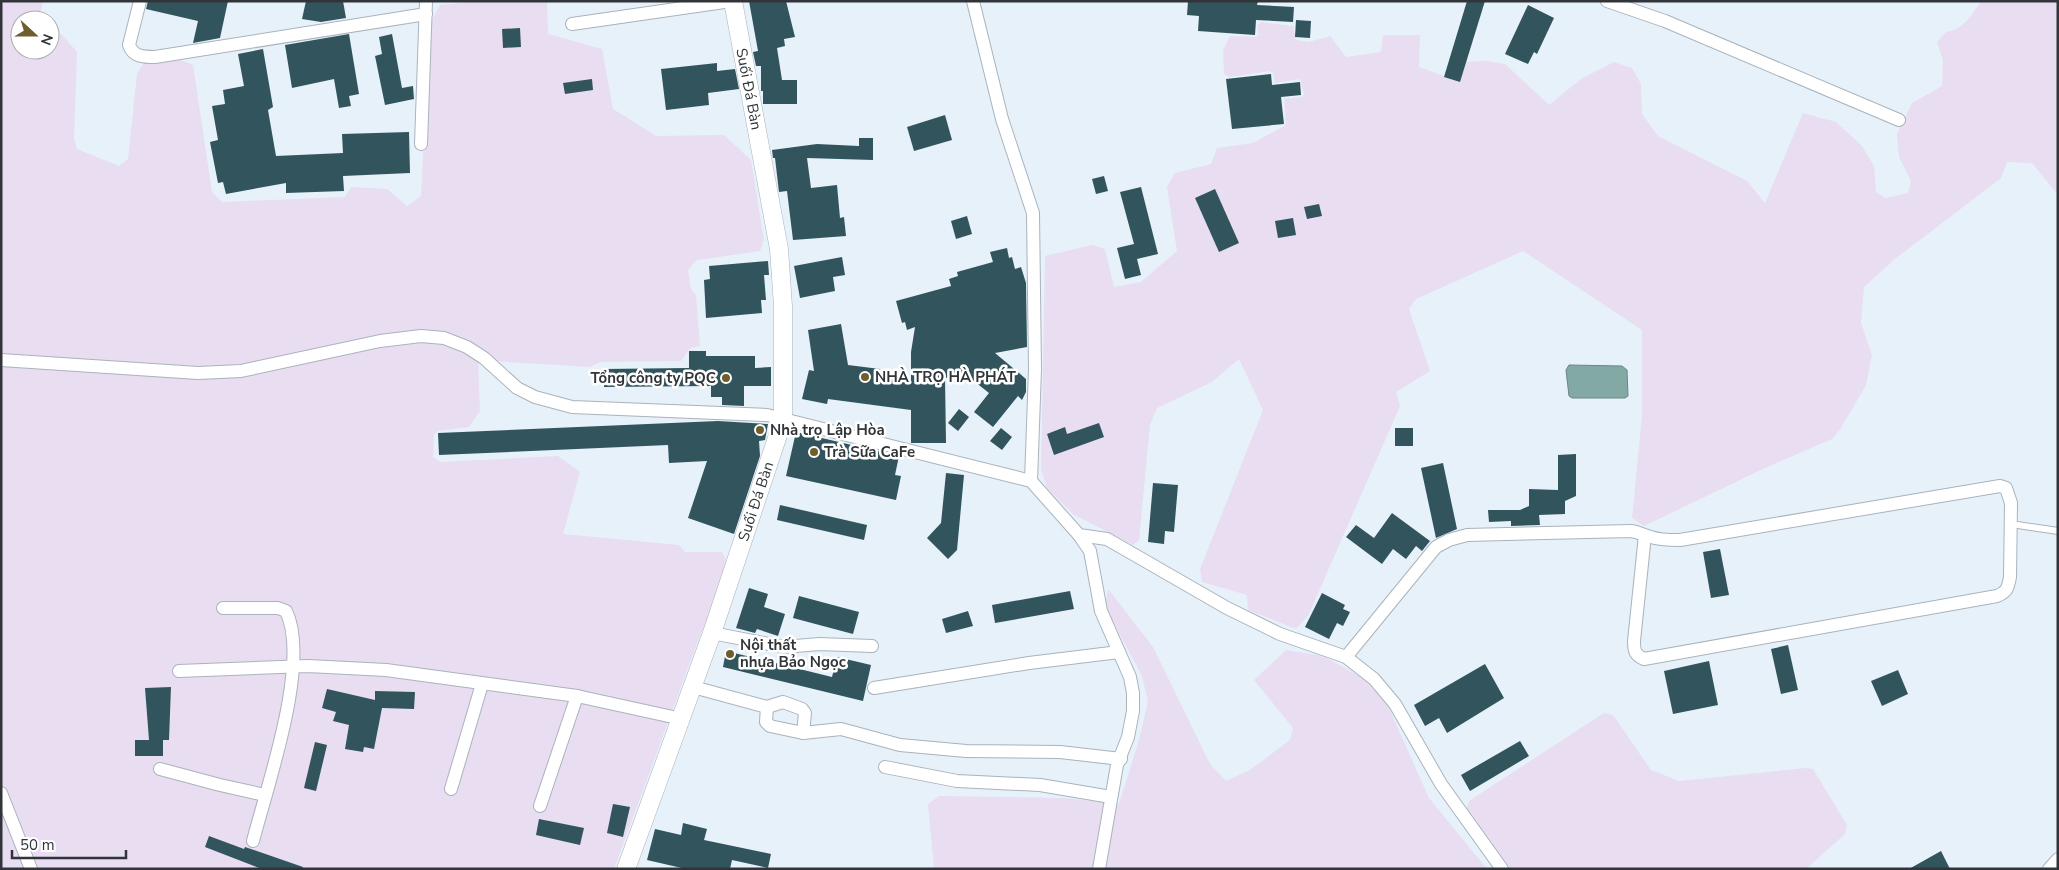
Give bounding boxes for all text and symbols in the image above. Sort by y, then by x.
north arrow [10,10,60,60]
text: N [36,31,57,48]
street label: Suối Đá Bàn [731,46,767,132]
place label: NHÀ TRỌ HÀ PHÁT [875,367,1017,387]
place label: Tổng công ty PQC [590,368,716,388]
marker: NHÀ TRỌ HÀ PHÁT [859,371,871,383]
marker: Tổng công ty PQC [720,372,732,384]
place label: Nhà trọ Lập Hòa [770,420,885,440]
marker: Nhà trọ Lập Hòa [754,424,766,436]
place label: Trà Sữa CaFe [824,442,915,462]
marker: Trà Sữa CaFe [808,446,820,458]
street label: Suối Đá Bàn [733,459,778,544]
place label: Nội thất nhựa Bảo Ngọc [740,635,846,672]
marker: Nội thất nhựa Bảo Ngọc [724,648,736,660]
scale bar [12,828,126,860]
text: 50 m [20,835,55,855]

